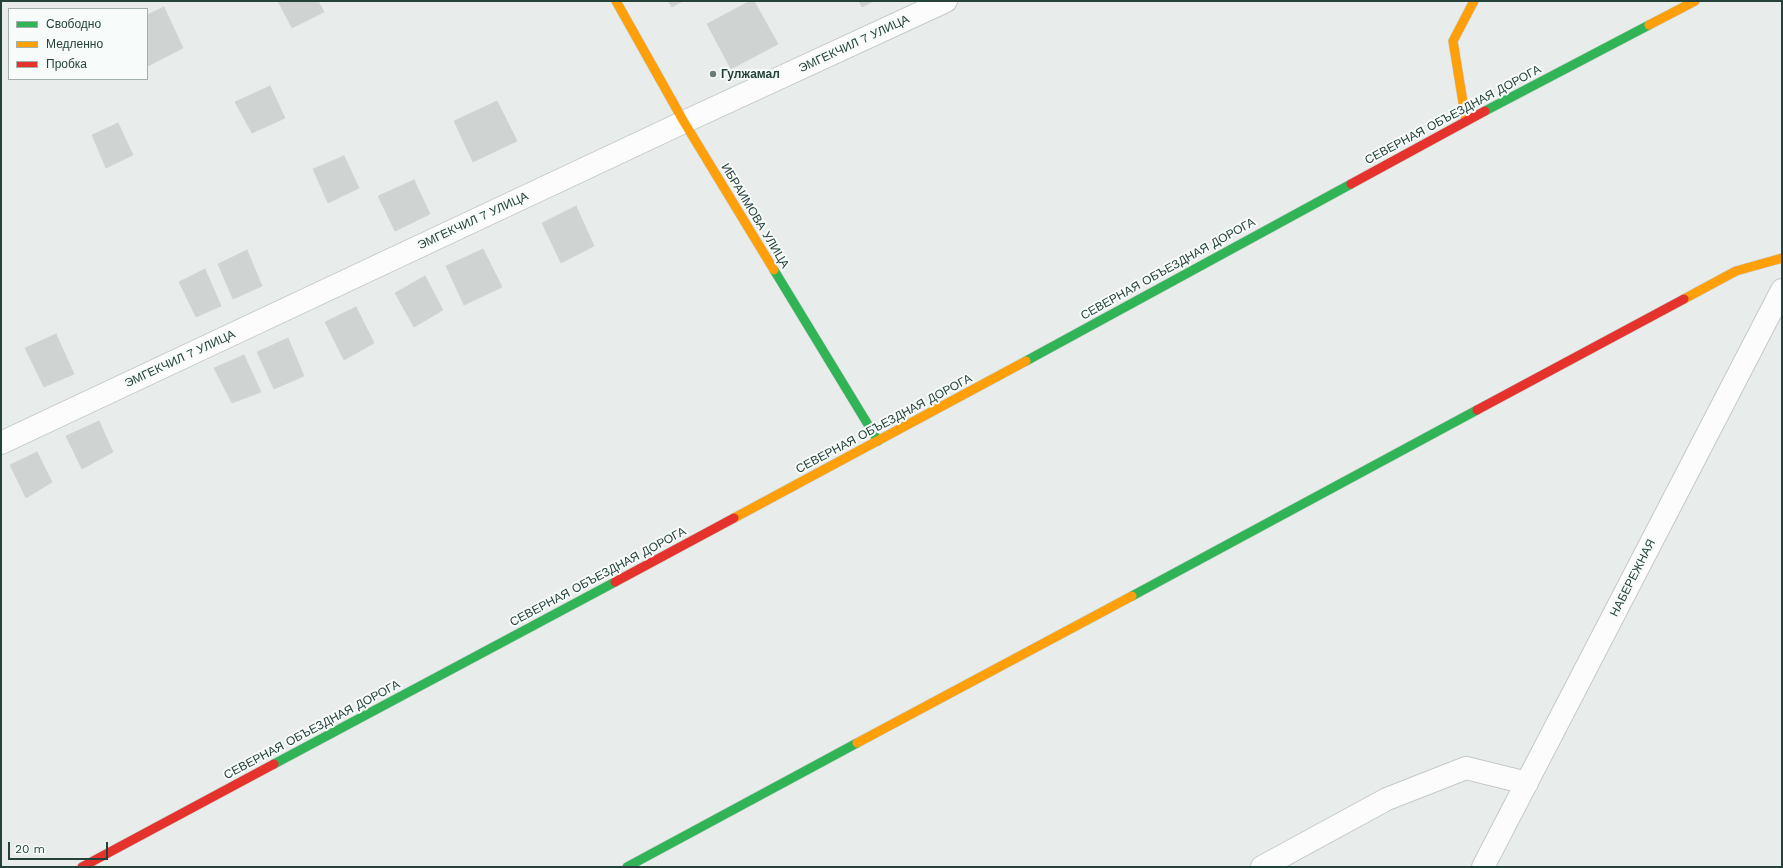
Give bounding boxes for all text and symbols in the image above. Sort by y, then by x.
legend [8,8,148,80]
street label: ЭМГЕКЧИЛ 7 УЛИЦА [797,12,911,76]
text: Свободно [46,17,101,31]
text: Медленно [46,37,103,51]
text: Пробка [46,57,87,71]
street label: СЕВЕРНАЯ ОБЪЕЗДНАЯ ДОРОГА [1363,62,1543,168]
place label: Гулжамал [721,67,780,81]
marker: Гулжамал [708,69,718,79]
street label: ИБРАИМОВА УЛИЦА [718,161,792,271]
street label: ЭМГЕКЧИЛ 7 УЛИЦА [416,189,530,253]
street label: СЕВЕРНАЯ ОБЪЕЗДНАЯ ДОРОГА [1078,215,1258,323]
street label: ЭМГЕКЧИЛ 7 УЛИЦА [123,327,237,391]
street label: СЕВЕРНАЯ ОБЪЕЗДНАЯ ДОРОГА [794,371,974,477]
street label: СЕВЕРНАЯ ОБЪЕЗДНАЯ ДОРОГА [508,524,688,630]
street label: НАБЕРЕЖНАЯ [1607,537,1659,619]
street label: СЕВЕРНАЯ ОБЪЕЗДНАЯ ДОРОГА [222,677,402,783]
scale bar [10,834,110,860]
text: 20 m [15,842,45,856]

